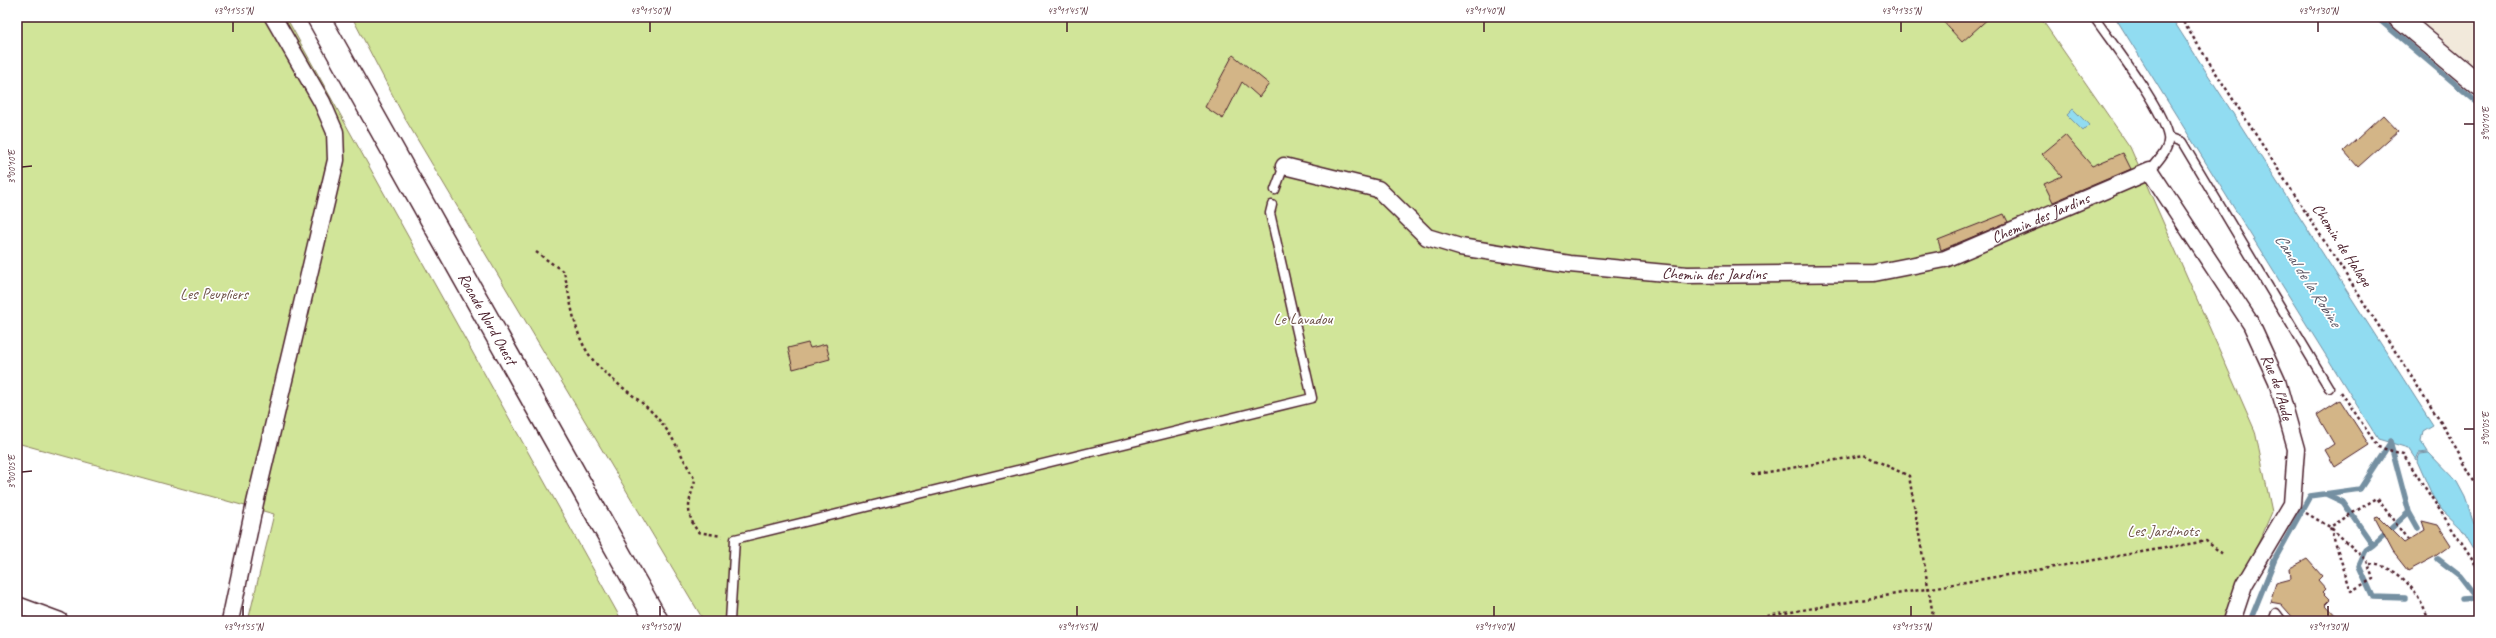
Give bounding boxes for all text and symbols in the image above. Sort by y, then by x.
text: 43°11'55"N [213,4,255,17]
text: 43°11'50"N [630,4,672,17]
text: 43°11'45"N [1047,4,1089,17]
text: 43°11'40"N [1464,4,1506,17]
text: 43°11'35"N [1881,4,1923,17]
text: 43°11'30"N [2298,4,2340,17]
text: 3°00'10"E [2479,105,2492,141]
text: 3°00'10"E [5,148,18,184]
street label: Chemin des Jardins [1989,188,2094,248]
street label: Chemin de Halage [2308,200,2377,292]
water label: Canal de la Robine [2270,230,2347,332]
street label: Chemin des Jardins [1661,263,1768,285]
street label: Rocade Nord Ouest [454,269,522,371]
park label: Les Peupliers [180,284,249,304]
park label: Le Lavadou [1274,309,1333,329]
street label: Rue de l'Aude [2256,351,2298,424]
text: 3°00'05"E [2479,410,2492,446]
text: 3°00'05"E [5,453,18,489]
park label: Les Jardinots [2127,521,2200,541]
text: 43°11'55"N [223,620,265,633]
text: 43°11'50"N [640,620,682,633]
text: 43°11'45"N [1057,620,1099,633]
text: 43°11'40"N [1474,620,1516,633]
text: 43°11'35"N [1891,620,1933,633]
text: 43°11'30"N [2308,620,2350,633]

